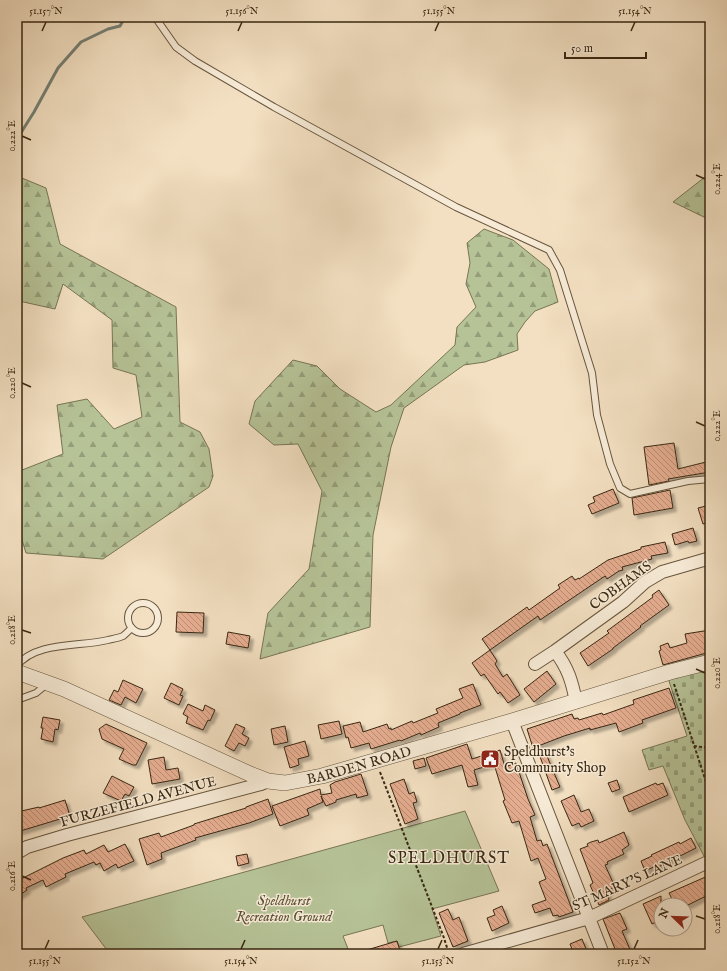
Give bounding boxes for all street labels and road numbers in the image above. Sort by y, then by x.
street label: COBHAMS [586,557,655,614]
street label: BARDEN ROAD [305,743,413,789]
street label: FURZEFIELD AVENUE [58,772,219,832]
street label: ST MARY'S LANE [569,850,685,914]

